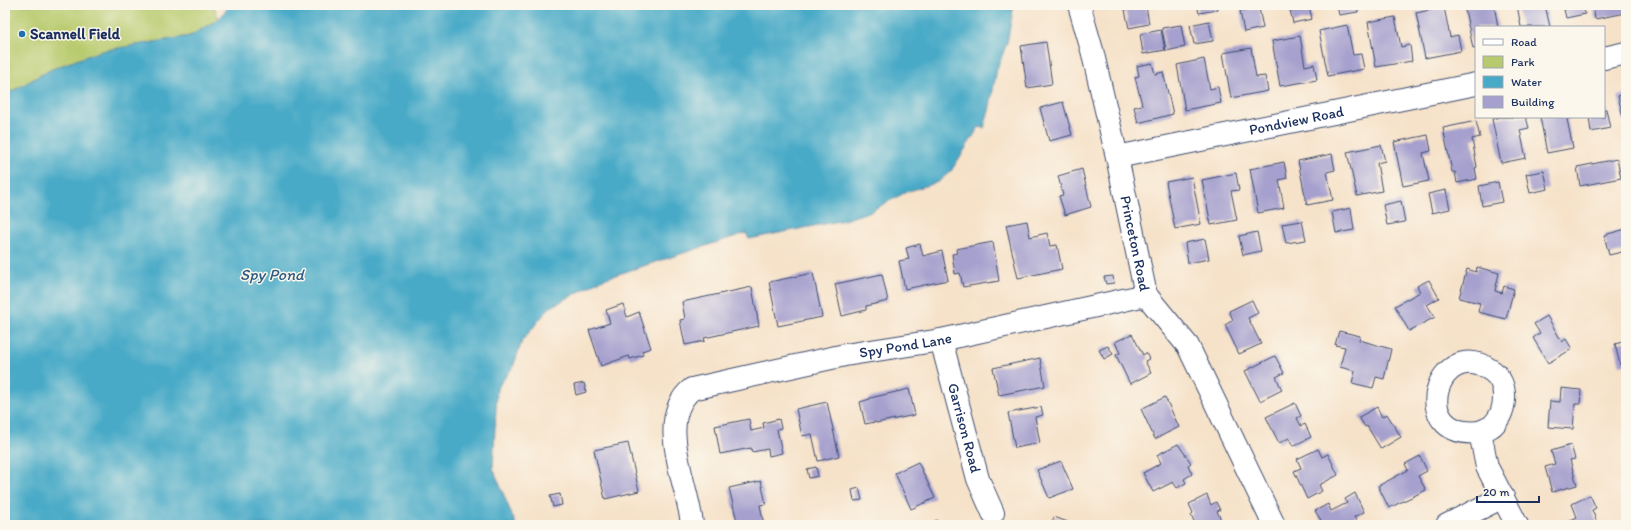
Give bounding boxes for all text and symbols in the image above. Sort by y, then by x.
place label: Scannell Field [30,25,121,43]
legend [1475,26,1605,118]
marker: Scannell Field [17,29,27,39]
text: Road [1511,35,1537,49]
text: Park [1511,55,1535,69]
text: Water [1511,75,1542,89]
text: Building [1511,95,1555,109]
street label: Pondview Road [1247,102,1345,139]
street label: Princeton Road [1116,194,1154,293]
water label: Spy Pond [240,265,305,284]
street label: Spy Pond Lane [858,329,954,362]
street label: Garrison Road [944,381,985,475]
scale bar [1477,478,1539,504]
text: 20 m [1483,485,1510,499]

